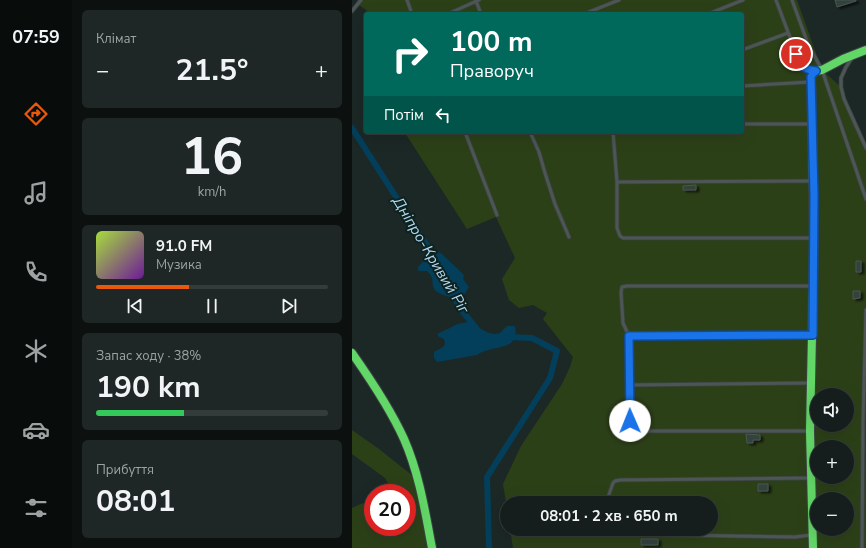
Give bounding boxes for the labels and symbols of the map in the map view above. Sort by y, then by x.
pin [779,37,813,71]
water label: Дніпро-Кривий Ріг [388,192,474,318]
position arrow [609,400,651,442]
speed limit sign: 20 [364,484,416,536]

